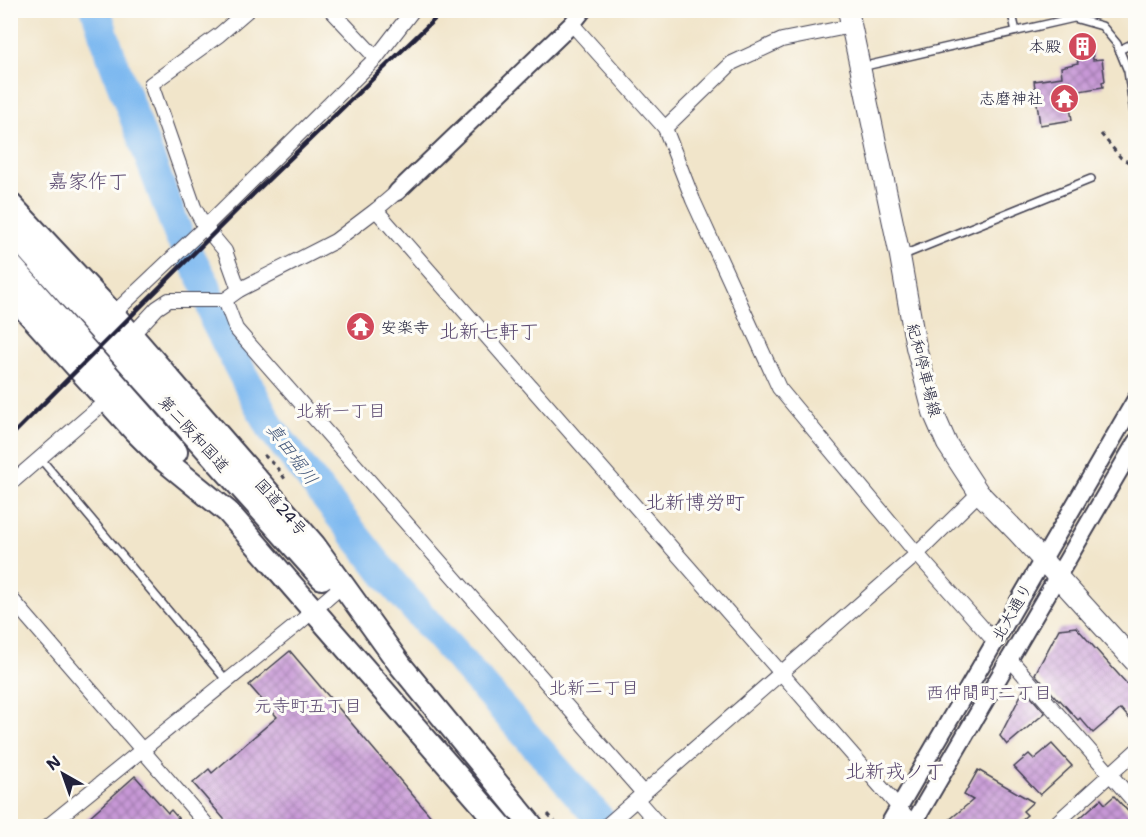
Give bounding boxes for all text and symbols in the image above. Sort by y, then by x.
building icon: 本殿 [1066,30,1098,62]
place label: 本殿 [1029,36,1061,57]
temple icon: 志磨神社 [1048,82,1080,114]
place label: 志磨神社 [979,88,1043,109]
district label: 嘉家作丁 [48,168,128,194]
temple icon: 安楽寺 [344,311,376,343]
place label: 安楽寺 [381,317,429,338]
district label: 北新七軒丁 [439,318,539,344]
street label: 紀和停車場線 [902,321,946,419]
street label: 第二阪和国道 [154,391,234,477]
district label: 北新一丁目 [296,399,386,423]
water label: 真田堀川 [261,418,323,490]
street label: 国道24号 [250,474,312,540]
district label: 北新博労町 [645,489,745,515]
street label: 北大通り [987,579,1037,645]
district label: 北新二丁目 [549,676,639,700]
district label: 西仲間町二丁目 [926,681,1052,705]
district label: 元寺町五丁目 [254,694,362,718]
north arrow [33,744,93,804]
text: N [42,751,65,775]
district label: 北新戎ノ丁 [845,758,945,784]

